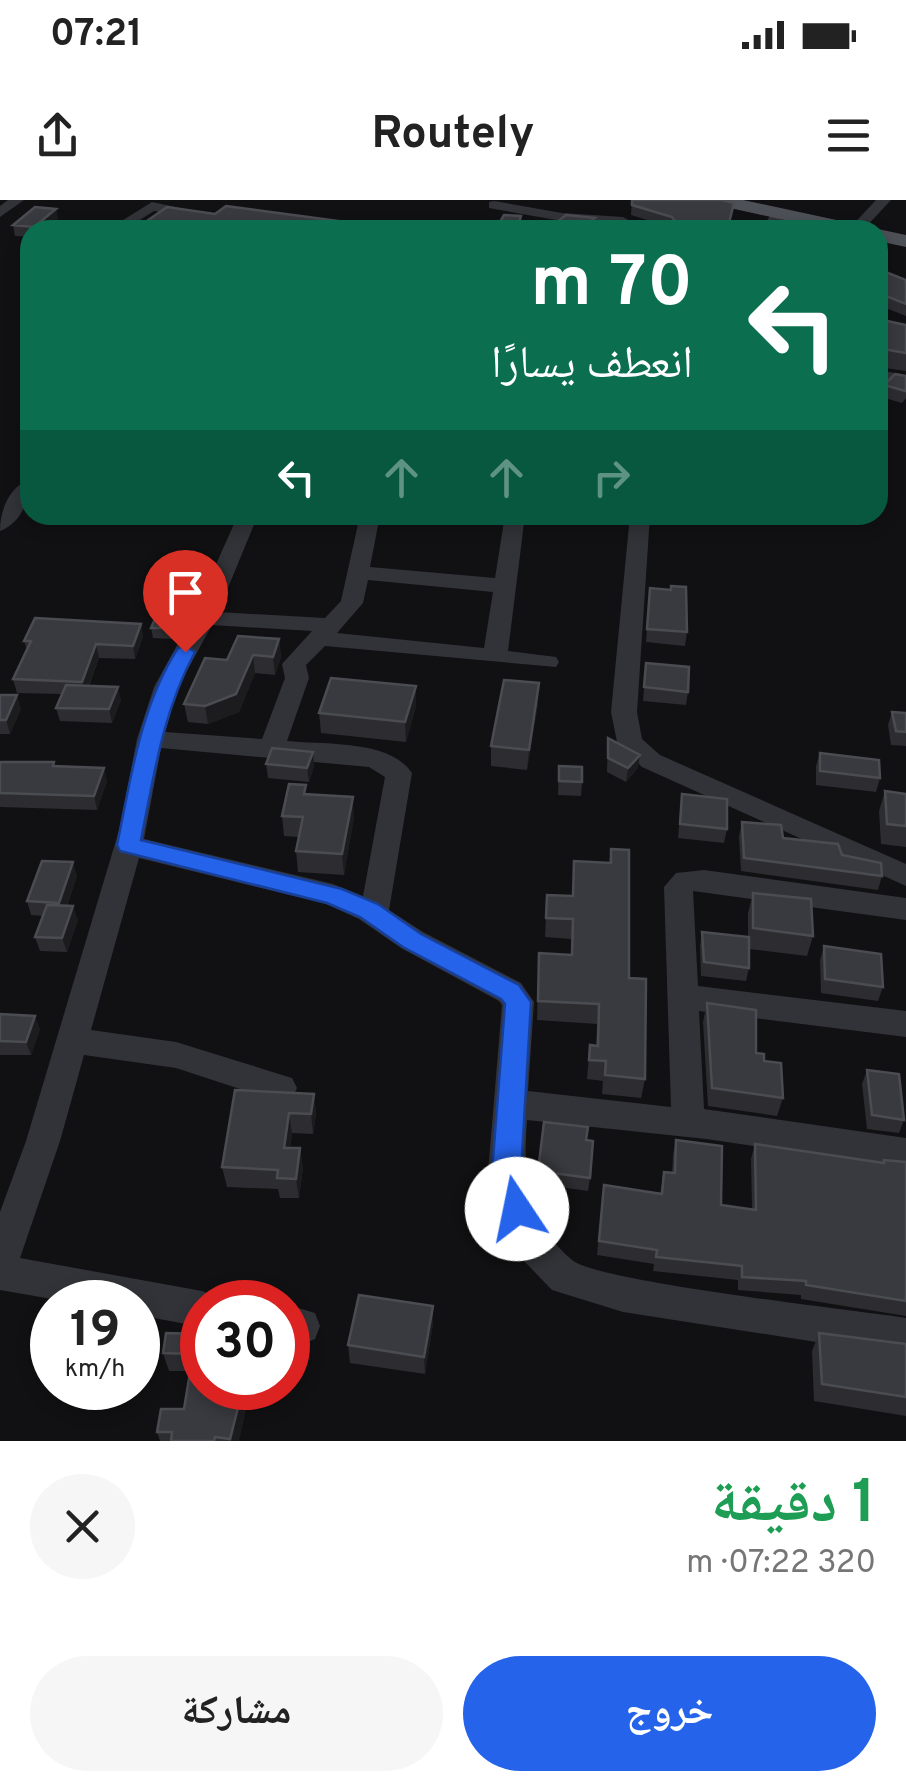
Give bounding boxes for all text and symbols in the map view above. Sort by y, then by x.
text: 07:21 [50,11,142,60]
text: Routely [372,107,534,164]
icon: share [30,108,85,163]
icon: menu [821,108,876,163]
text: 70 m [530,242,693,331]
icon: left [728,260,858,390]
text: انعطف يسارًا [491,337,693,394]
icon: left [269,450,324,505]
icon: ahead [374,450,429,505]
icon: ahead [479,450,534,505]
icon: right [584,450,639,505]
pin [143,550,228,653]
icon: arrive [158,565,213,620]
position arrow [465,1157,569,1261]
speed limit sign: 30 [180,1280,310,1410]
text: 19 [70,1301,120,1364]
text: km/h [65,1354,125,1386]
text: 1 دقيقة [711,1468,876,1544]
button: close [30,1474,135,1579]
text: 320 m · 07:22 [686,1544,876,1584]
button: مشاركة [30,1656,443,1771]
button: خروج [463,1656,876,1771]

